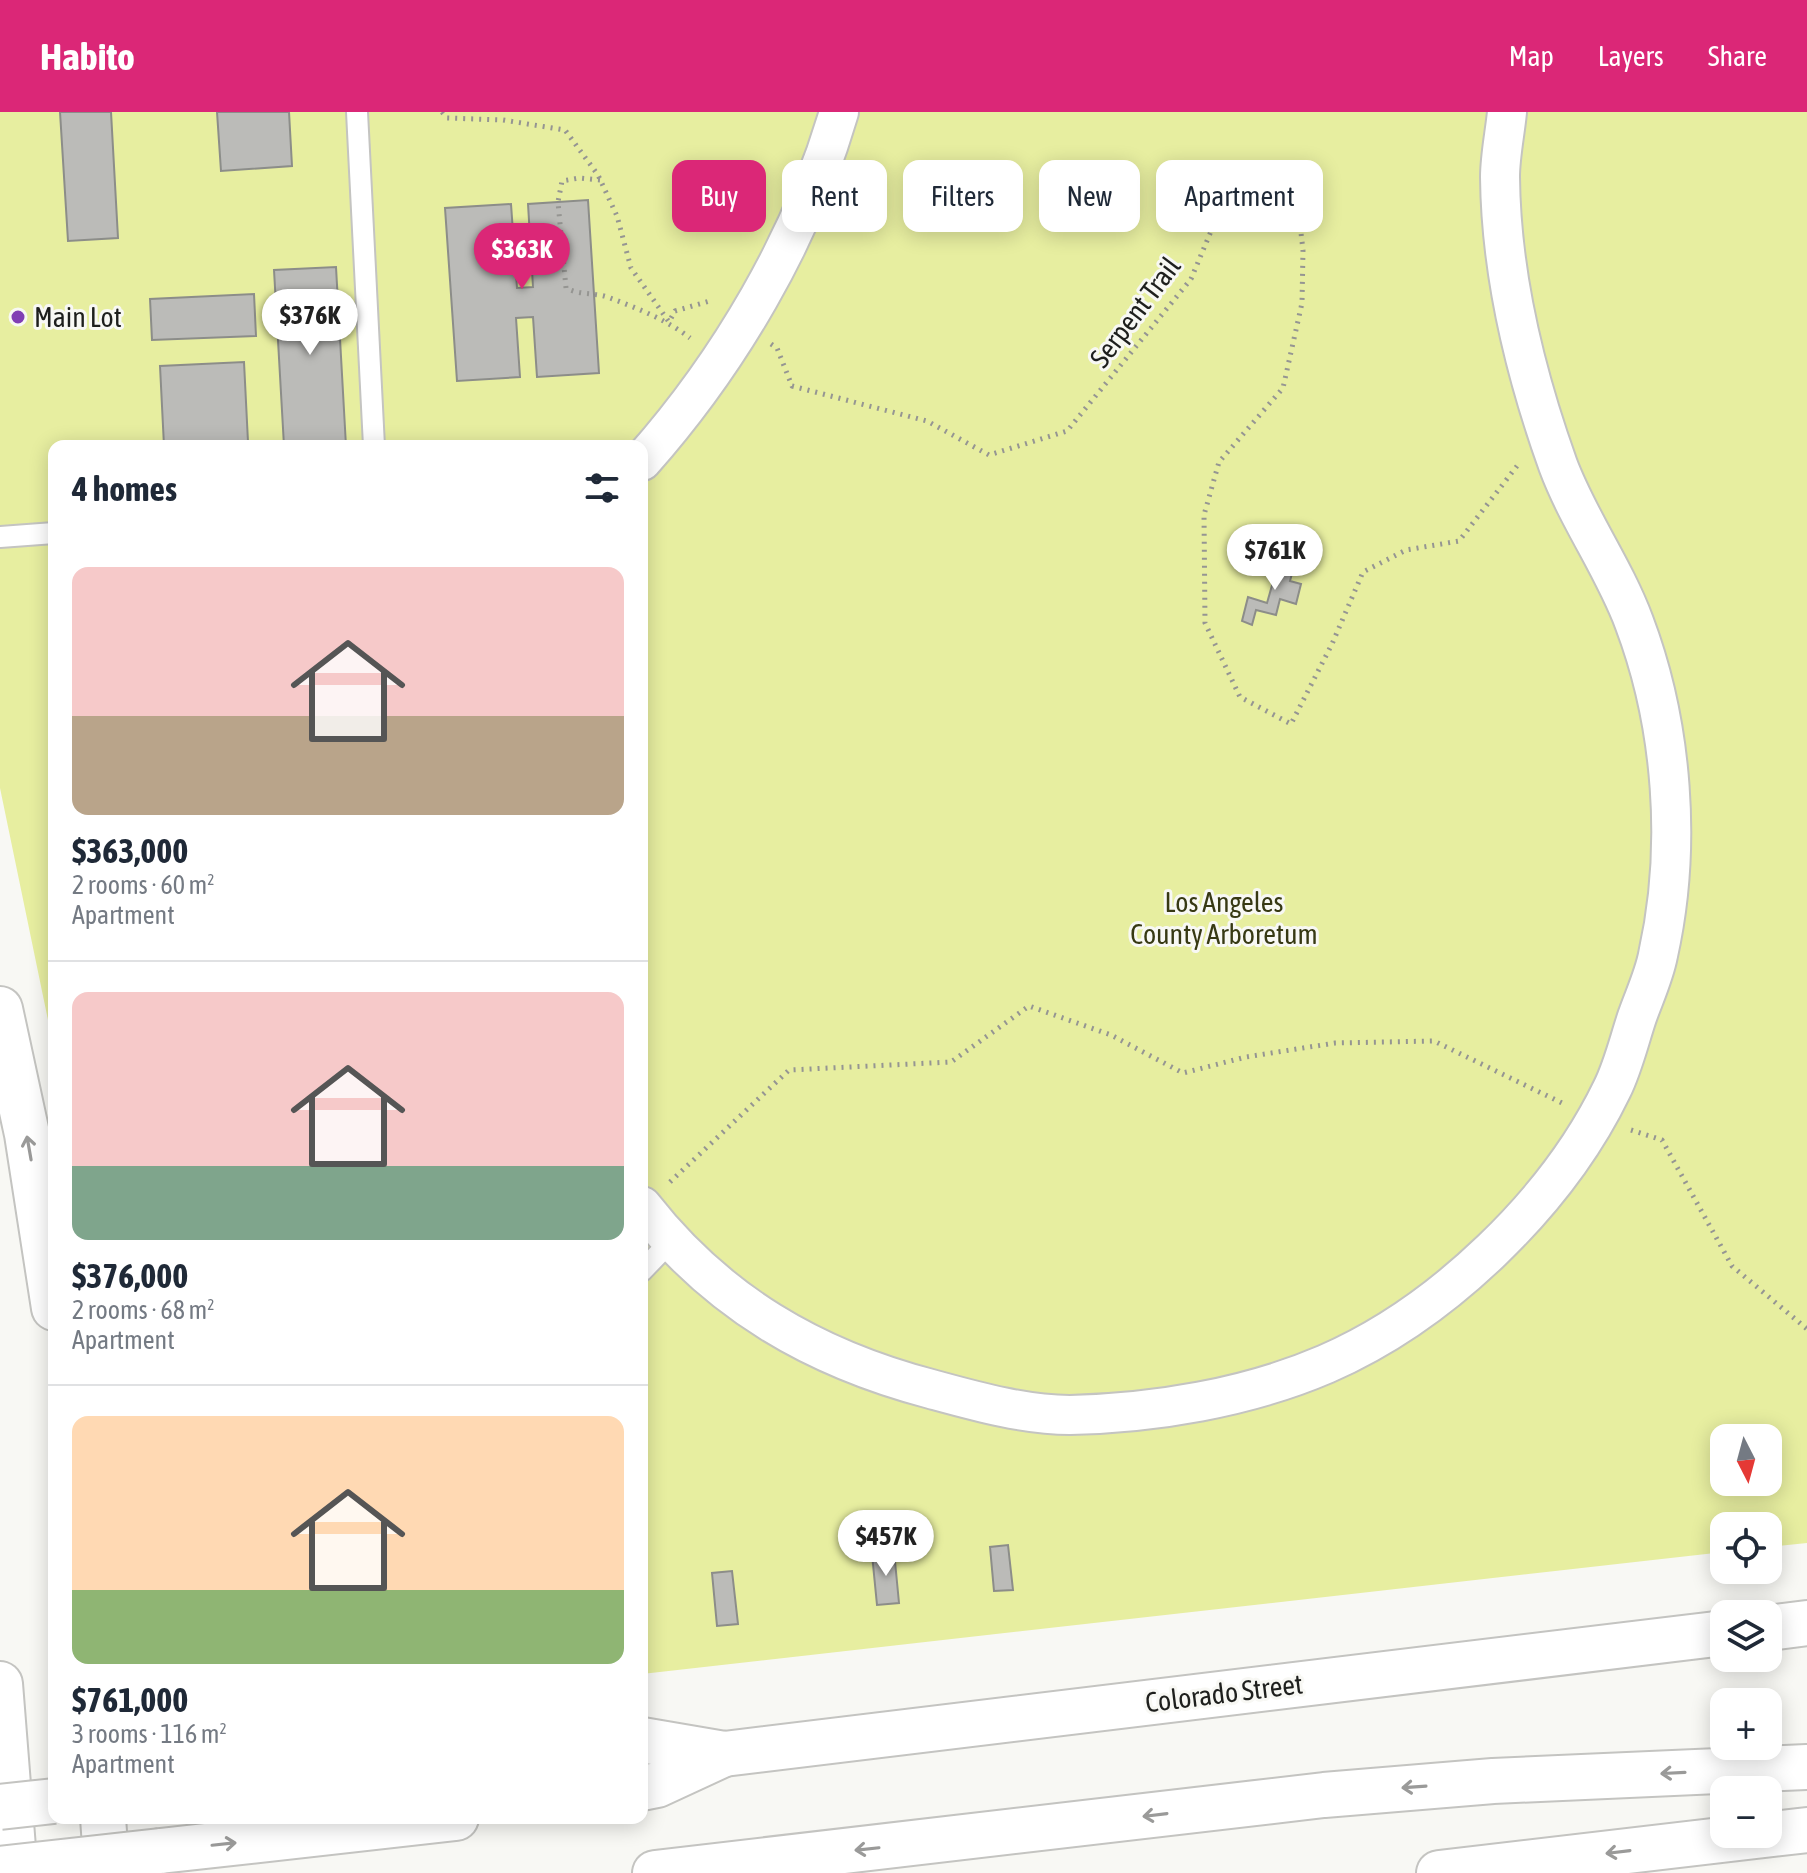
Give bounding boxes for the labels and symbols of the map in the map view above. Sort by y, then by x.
pin: $363K [466,223,578,291]
street label: Serpent Trail [1083,250,1187,373]
pin: $376K [254,289,366,357]
place label: Main Lot [34,301,122,333]
marker: Main Lot [9,308,27,326]
pin: $761K [1219,524,1331,592]
park label: Los Angeles County Arboretum [1130,886,1318,950]
one-way arrow [21,1136,36,1161]
north arrow [1710,1424,1782,1496]
pin: $457K [830,1510,942,1578]
street label: Colorado Street [1143,1667,1305,1719]
one-way arrow [1660,1766,1687,1781]
one-way arrow [1401,1780,1427,1795]
one-way arrow [1143,1808,1168,1823]
one-way arrow [210,1837,237,1852]
one-way arrow [855,1842,880,1857]
one-way arrow [1605,1845,1632,1860]

